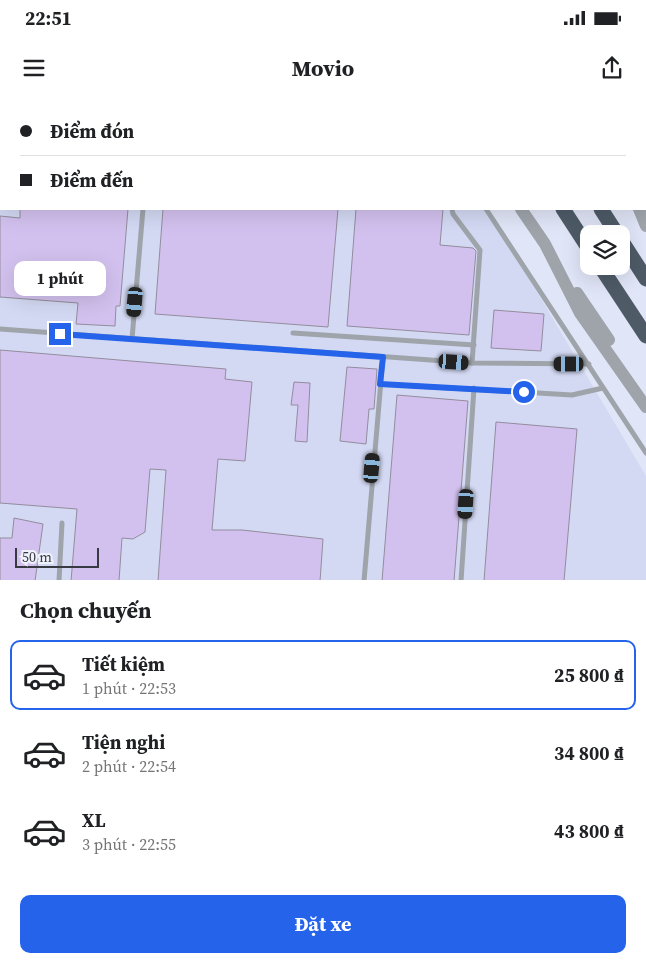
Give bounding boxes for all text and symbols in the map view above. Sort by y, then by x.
text: 22:51 [25,5,72,31]
text: Movio [292,53,354,83]
icon: menu [20,54,48,82]
icon: share [598,54,626,82]
text: Điểm đón [50,118,134,144]
text: Điểm đến [50,167,134,193]
map controls [580,225,630,275]
button: layers [580,225,630,275]
callout: 1 phút [14,262,106,296]
text: 1 phút [36,267,84,289]
car [126,286,143,318]
route end [49,323,71,345]
car [438,353,469,371]
car [554,357,584,372]
route start [513,381,535,403]
car [363,452,380,484]
car [457,489,474,519]
scale bar [15,546,99,569]
text: 50 m [22,547,52,567]
text: Chọn chuyến [20,595,152,625]
text: Tiết kiệm [82,651,165,677]
icon: car [22,653,67,698]
text: 25 800 ₫ [554,662,624,688]
text: 1 phút · 22:53 [82,677,176,699]
text: Tiện nghi [82,729,165,755]
icon: car [22,731,67,776]
text: 34 800 ₫ [554,740,624,766]
text: 2 phút · 22:54 [82,755,176,777]
text: XL [82,807,105,833]
icon: car [22,809,67,854]
text: 43 800 ₫ [554,818,624,844]
text: 3 phút · 22:55 [82,833,176,855]
button: Đặt xe [20,895,626,953]

